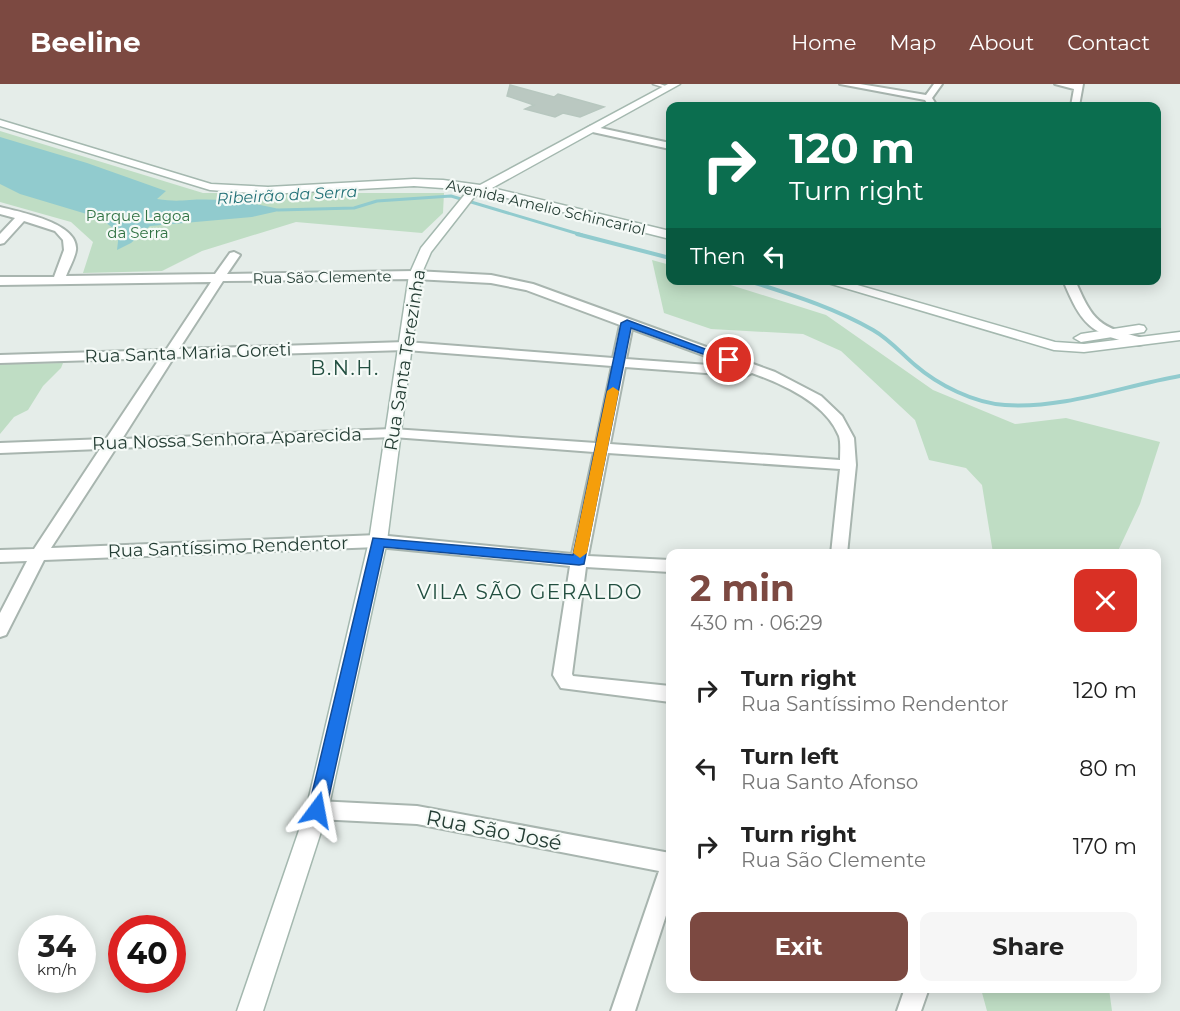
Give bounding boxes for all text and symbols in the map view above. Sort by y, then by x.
text: Beeline [30,25,141,59]
text: Home [791,30,856,55]
text: Map [889,30,936,55]
text: About [969,30,1034,55]
text: Contact [1067,30,1150,55]
text: 120 m [789,122,915,174]
icon: right [690,126,768,204]
text: Turn right [789,174,924,207]
street label: Avenida Amelio Schincariol [444,175,648,239]
water label: Ribeirão da Serra [216,182,358,208]
park label: Parque Lagoa da Serra [86,206,190,242]
icon: left [758,240,791,273]
text: Then [690,243,746,270]
street label: Rua São Clemente [252,266,392,288]
street label: Rua Santa Terezinha [380,268,430,452]
pin [703,334,754,385]
street label: Rua Santa Maria Goreti [84,338,292,368]
icon: arrive [712,343,745,376]
district label: B.N.H. [310,356,380,380]
street label: Rua Nossa Senhora Aparecida [92,423,362,455]
street label: Rua Santíssimo Rendentor [107,532,349,562]
text: 2 min [690,566,795,610]
button: close [1074,569,1137,632]
district label: VILA SÃO GERALDO [417,580,643,604]
text: 430 m · 06:29 [690,611,823,635]
text: Turn right [741,665,856,692]
icon: right [690,674,723,707]
text: 120 m [1073,677,1137,704]
text: Rua Santíssimo Rendentor [741,692,1008,716]
text: Turn left [741,743,839,770]
icon: left [690,752,723,785]
text: 80 m [1079,755,1137,782]
text: Rua Santo Afonso [741,770,918,794]
position arrow [285,778,349,842]
street label: Rua São José [424,805,564,855]
text: Turn right [741,821,856,848]
icon: right [690,830,723,863]
text: 170 m [1073,833,1137,860]
text: Rua São Clemente [741,848,926,872]
button: Exit [690,912,908,981]
button: Share [920,912,1137,981]
speed limit sign: 40 [108,915,186,993]
text: 34 [38,928,76,965]
text: km/h [37,960,77,979]

